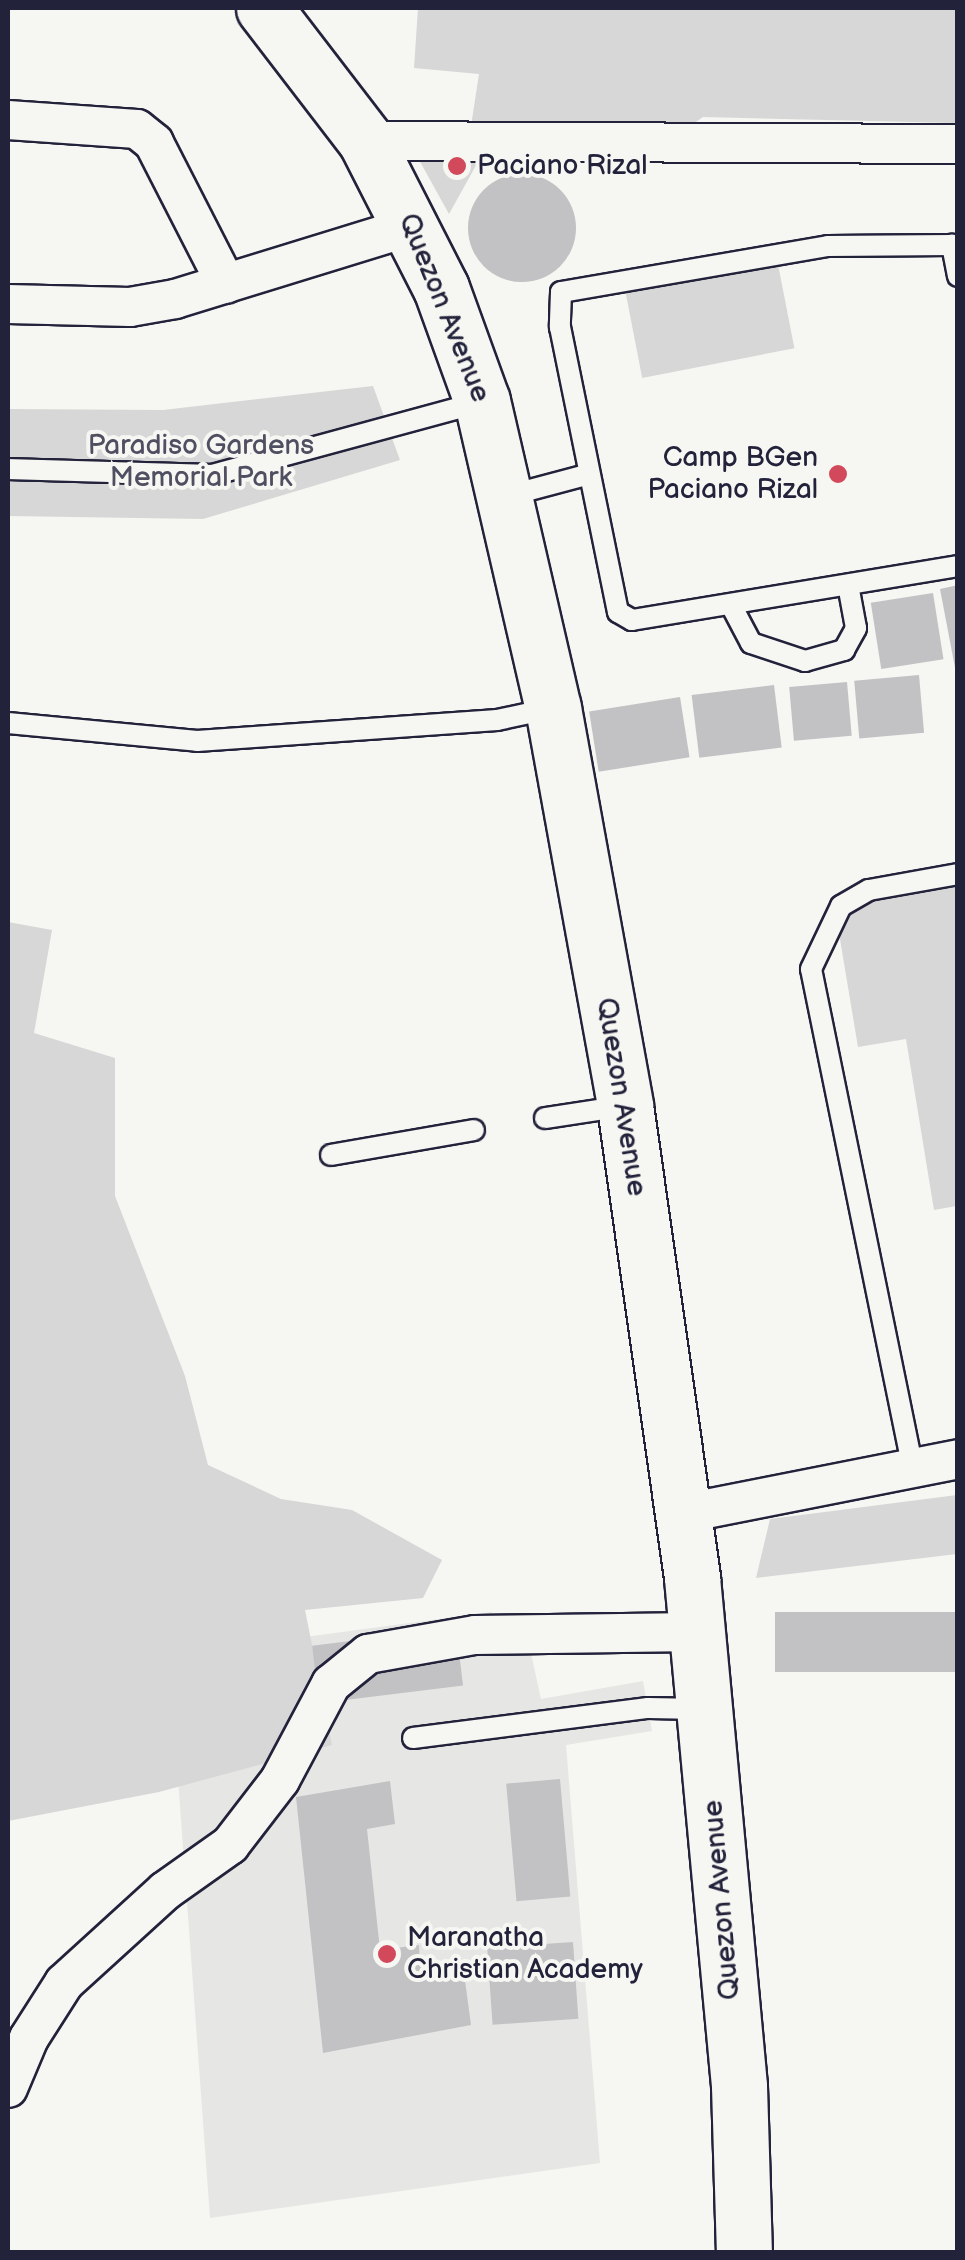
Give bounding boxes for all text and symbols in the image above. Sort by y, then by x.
place label: Paciano Rizal [477,149,647,183]
marker: Paciano Rizal [446,155,468,177]
street label: Quezon Avenue [391,209,497,407]
park label: Paradiso Gardens Memorial Park [88,429,314,495]
place label: Camp BGen Paciano Rizal [648,441,818,507]
marker: Camp BGen Paciano Rizal [827,463,849,485]
street label: Quezon Avenue [589,995,653,1199]
street label: Quezon Avenue [697,1799,747,2001]
place label: Maranatha Christian Academy [407,1921,643,1987]
marker: Maranatha Christian Academy [376,1943,398,1965]

